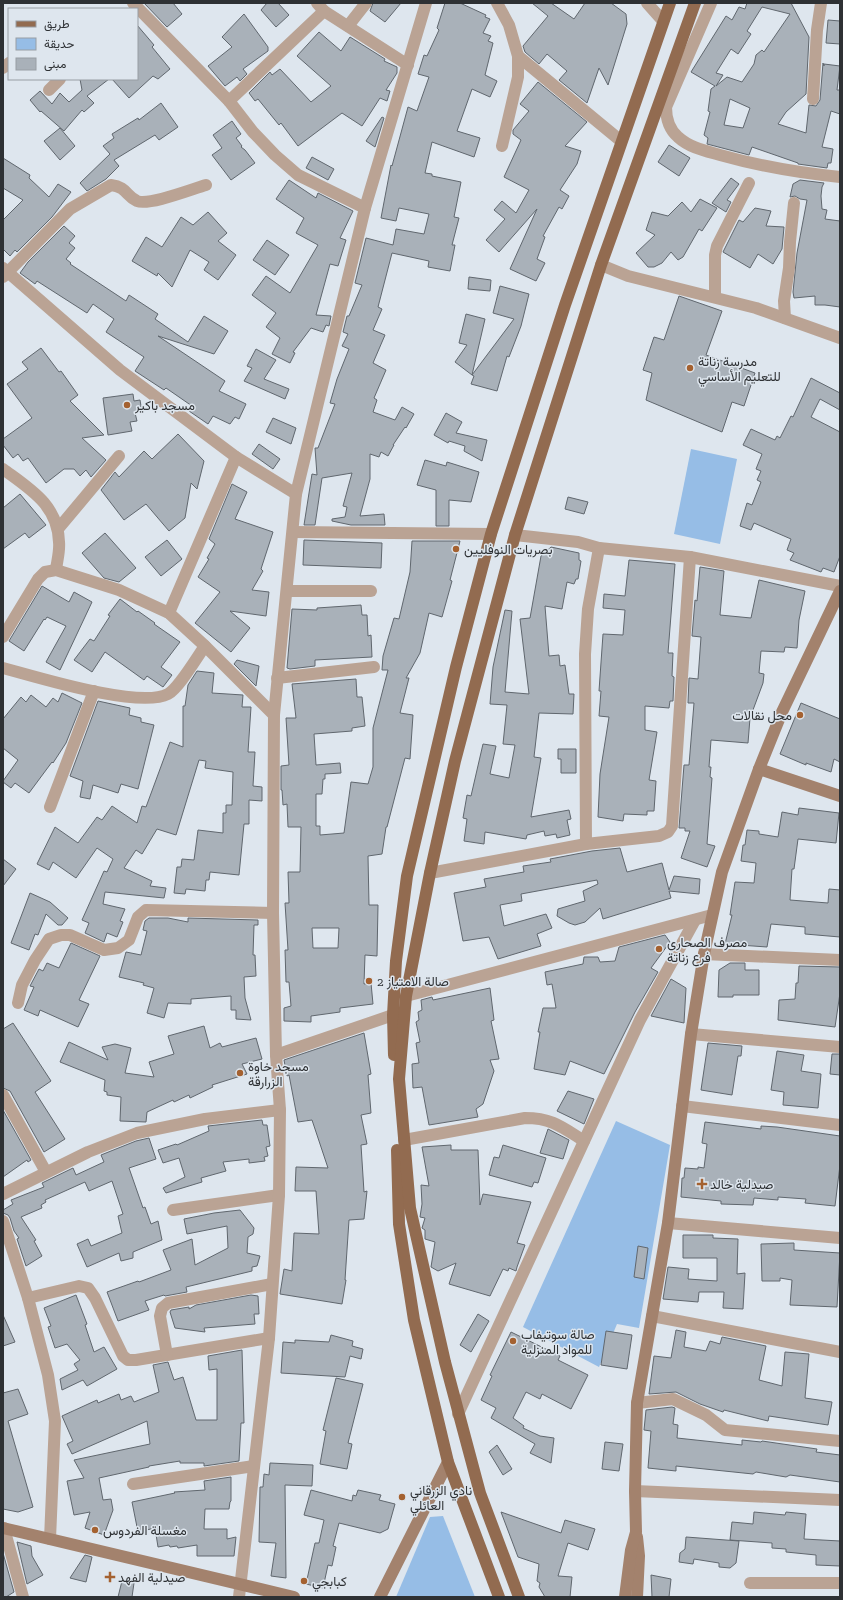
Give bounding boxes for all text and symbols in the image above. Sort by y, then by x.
legend [8,8,138,80]
text: طريق [44,17,70,32]
text: حديقة [44,37,74,51]
text: مبنى [44,57,66,72]
place label: مدرسة زناتة للتعليم الأساسي [698,354,781,387]
marker: مدرسة زناتة للتعليم الأساسي [685,363,695,373]
place label: مسجد باكير [134,398,195,414]
marker: مسجد باكير [122,400,132,410]
place label: بصريات النوفليين [464,542,553,558]
marker: بصريات النوفليين [451,544,461,554]
place label: محل نقالات [732,708,792,724]
marker: محل نقالات [795,710,805,720]
place label: مصرف الصحارى فرع زناتة [667,935,747,967]
marker: مصرف الصحارى فرع زناتة [654,944,664,954]
place label: صالة الامتياز 2 [377,974,449,990]
marker: صالة الامتياز 2 [364,976,374,986]
place label: مسجد خاوة الزرارقة [248,1059,309,1090]
marker: مسجد خاوة الزرارقة [235,1068,245,1078]
place label: صيدلية خالد [710,1177,774,1192]
marker: صيدلية خالد [697,1179,707,1189]
place label: صالة سوتيفاب للمواد المنزلية [521,1327,595,1358]
marker: صالة سوتيفاب للمواد المنزلية [508,1336,518,1346]
place label: نادي الزرقاني العائلي [410,1483,472,1516]
marker: نادي الزرقاني العائلي [397,1492,407,1502]
place label: مغسلة الفردوس [103,1523,187,1539]
marker: مغسلة الفردوس [90,1525,100,1535]
place label: صيدلية الفهد [118,1570,185,1586]
marker: صيدلية الفهد [105,1572,115,1582]
place label: كبابجي [312,1574,347,1592]
marker: كبابجي [299,1576,309,1586]

